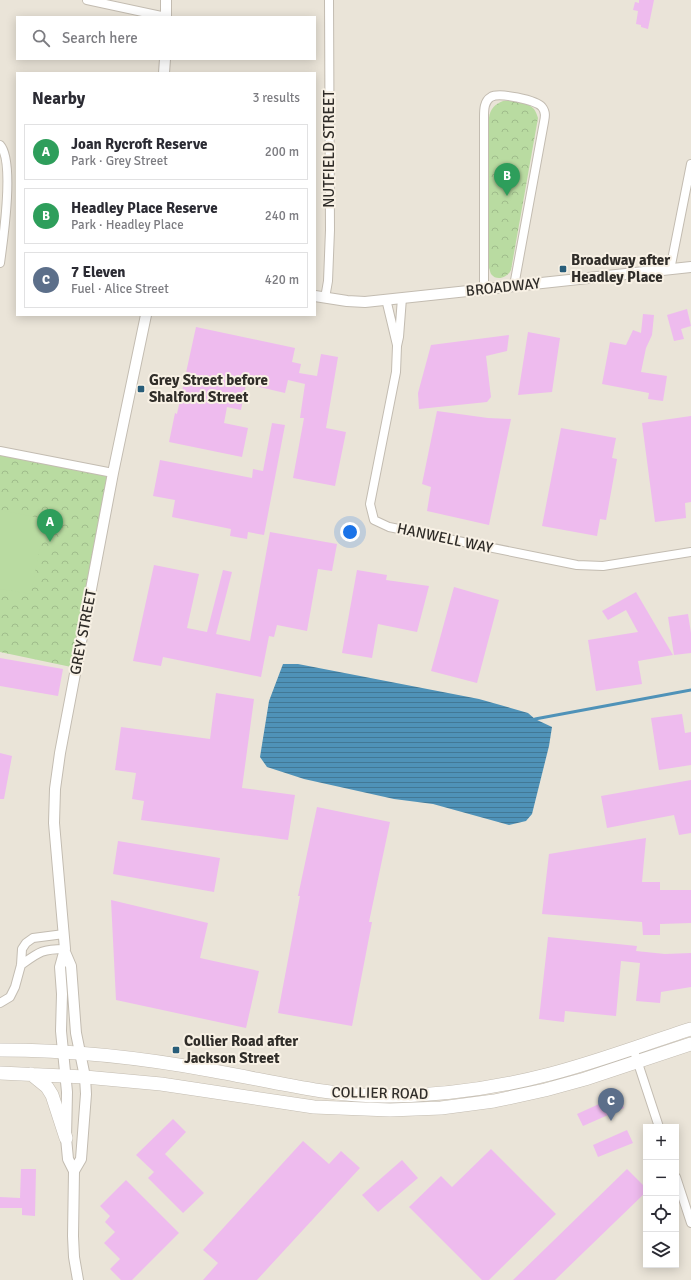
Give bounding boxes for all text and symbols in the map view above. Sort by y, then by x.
search box [16,16,316,60]
icon: search [30,27,52,49]
text: Search here [62,29,138,47]
text: Nearby [32,88,85,109]
text: 3 results [252,90,300,106]
street label: NUTFIELD STREET [320,90,338,208]
text: Joan Rycroft Reserve [71,135,207,153]
text: A [42,144,50,160]
text: 200 m [265,144,299,160]
text: Park · Grey Street [71,153,168,169]
pin: B [494,163,520,196]
text: Headley Place Reserve [71,199,218,217]
text: B [42,208,50,224]
text: 240 m [265,208,299,224]
text: Park · Headley Place [71,217,184,233]
place label: Broadway after Headley Place [571,251,670,286]
text: 7 Eleven [71,263,126,281]
marker: Broadway after Headley Place [558,264,568,274]
text: C [42,272,50,288]
text: 420 m [265,272,299,288]
street label: BROADWAY [465,274,542,300]
text: Fuel · Alice Street [71,281,169,297]
place label: Grey Street before Shalford Street [149,371,268,406]
marker: Grey Street before Shalford Street [136,384,146,394]
pin: A [37,509,63,542]
street label: HANWELL WAY [395,519,495,557]
your location [340,522,360,542]
street label: GREY STREET [66,587,100,676]
place label: Collier Road after Jackson Street [184,1032,298,1067]
marker: Collier Road after Jackson Street [171,1045,181,1055]
street label: COLLIER ROAD [331,1083,429,1103]
pin: C [598,1088,624,1121]
map controls [643,1124,679,1268]
button: + [643,1124,679,1160]
button: − [643,1160,679,1196]
button: locate [643,1196,679,1232]
button: layers [643,1232,679,1268]

